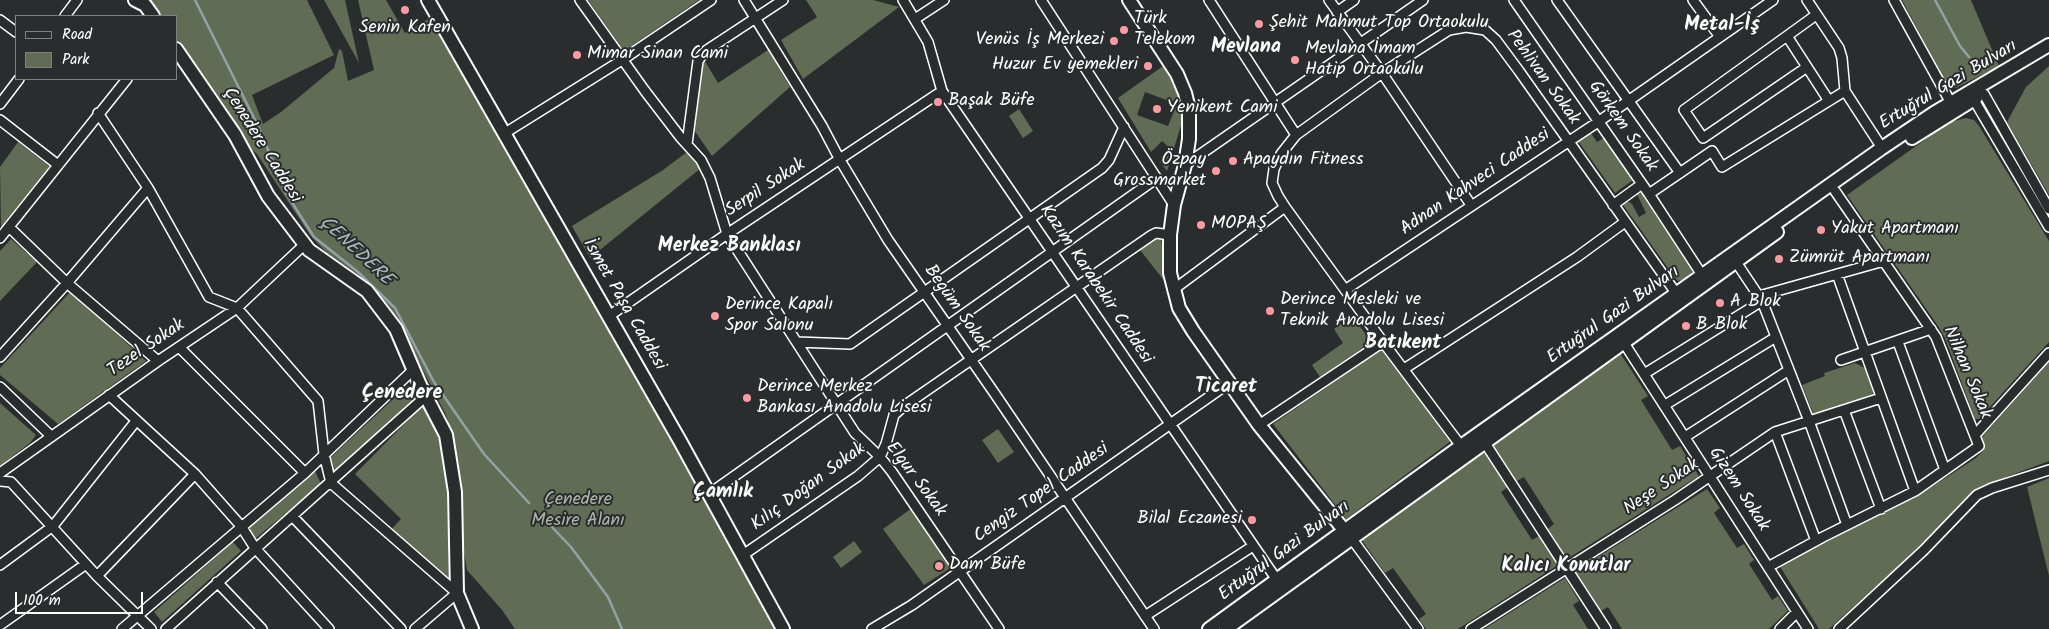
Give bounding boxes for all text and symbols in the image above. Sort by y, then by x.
marker: Senin Kafen [399,4,411,16]
place label: Türk Telekom [1134,9,1195,52]
place label: Şehit Mahmut Top Ortaokulu [1269,13,1489,35]
legend [15,15,178,80]
district label: Metal-İş [1684,15,1760,39]
place label: Senin Kafen [359,18,451,40]
marker: Şehit Mahmut Top Ortaokulu [1253,18,1265,30]
text: Road [62,23,92,47]
marker: Türk Telekom [1118,24,1130,36]
street label: Pehlivan Sokak [1500,26,1584,130]
place label: Venüs İş Merkezi [976,30,1104,52]
marker: Venüs İş Merkezi [1108,35,1120,47]
street label: Ertuğrul Gazi Bulvarı [1876,36,2022,136]
district label: Mevlana [1211,37,1281,61]
place label: Mevlana İmam Hatip Ortaokulu [1305,39,1423,82]
place label: Mimar Sinan Cami [587,44,728,66]
text: Park [62,48,89,72]
marker: Mimar Sinan Cami [571,49,583,61]
marker: Mevlana İmam Hatip Ortaokulu [1289,54,1301,66]
place label: Huzur Ev yemekleri [992,55,1138,77]
marker: Huzur Ev yemekleri [1142,60,1154,72]
street label: Görkem Sokak [1583,77,1661,177]
street label: Çenedere Caddesi [217,84,305,208]
place label: Başak Büfe [948,91,1035,113]
marker: Başak Büfe [932,96,944,108]
place label: Yenikent Cami [1167,98,1277,120]
marker: Yenikent Cami [1151,103,1163,115]
street label: Adnan Kahveci Caddesi [1397,125,1555,241]
place label: Özpay Grossmarket [1113,150,1206,192]
place label: Apaydın Fitness [1243,150,1364,172]
street label: Serpil Sokak [722,155,810,223]
marker: Apaydın Fitness [1227,155,1239,167]
marker: Özpay Grossmarket [1210,165,1222,177]
street label: Kazım Karabekir Caddesi [1034,201,1156,369]
water label: ÇENEDERE [314,212,396,292]
place label: MOPAŞ [1211,214,1267,236]
marker: MOPAŞ [1195,219,1207,231]
place label: Yakut Apartmanı [1831,219,1959,241]
marker: Yakut Apartmanı [1815,224,1827,236]
street label: İsmet Paşa Caddesi [576,235,670,375]
district label: Merkez Banklası [658,236,800,260]
place label: Zümrüt Apartmanı [1789,248,1930,270]
marker: Zümrüt Apartmanı [1773,253,1785,265]
street label: Begüm Sokak [918,261,994,357]
street label: Ertuğrul Gazi Bulvarı [1544,262,1684,370]
place label: Derince Mesleki ve Teknik Anadolu Lisesi [1280,290,1444,332]
place label: A Blok [1730,292,1781,314]
place label: Derince Kapalı Spor Salonu [725,295,833,338]
marker: A Blok [1714,297,1726,309]
marker: Derince Mesleki ve Teknik Anadolu Lisesi [1264,305,1276,317]
marker: Derince Kapalı Spor Salonu [709,310,721,322]
street label: Tezel Sokak [104,315,190,383]
place label: B Blok [1696,315,1747,337]
marker: B Blok [1680,320,1692,332]
street label: Nilhan Sokak [1937,323,1995,423]
district label: Batıkent [1365,333,1441,357]
place label: Derince Merkez Bankası Anadolu Lisesi [757,377,931,419]
district label: Ticaret [1195,377,1257,401]
district label: Çenedere [362,383,442,407]
marker: Derince Merkez Bankası Anadolu Lisesi [741,392,753,404]
street label: Elgur Sokak [880,438,950,522]
street label: Kılıç Doğan Sokak [748,439,870,537]
street label: Cengiz Topel Caddesi [970,439,1114,549]
street label: Gizem Sokak [1703,444,1773,536]
street label: Neşe Sokak [1620,455,1704,521]
district label: Çamlık [693,482,753,506]
park label: Çenedere Mesire Alanı [531,490,625,532]
street label: Ertuğrul Gazi Bulvarı [1215,497,1355,607]
place label: Bilal Eczanesi [1137,509,1242,531]
marker: Bilal Eczanesi [1246,514,1258,526]
place label: Dam Büfe [949,555,1026,577]
district label: Kalıcı Konutlar [1501,556,1631,580]
marker: Dam Büfe [933,560,945,572]
scale bar [18,582,145,614]
text: 100 m [23,589,61,613]

